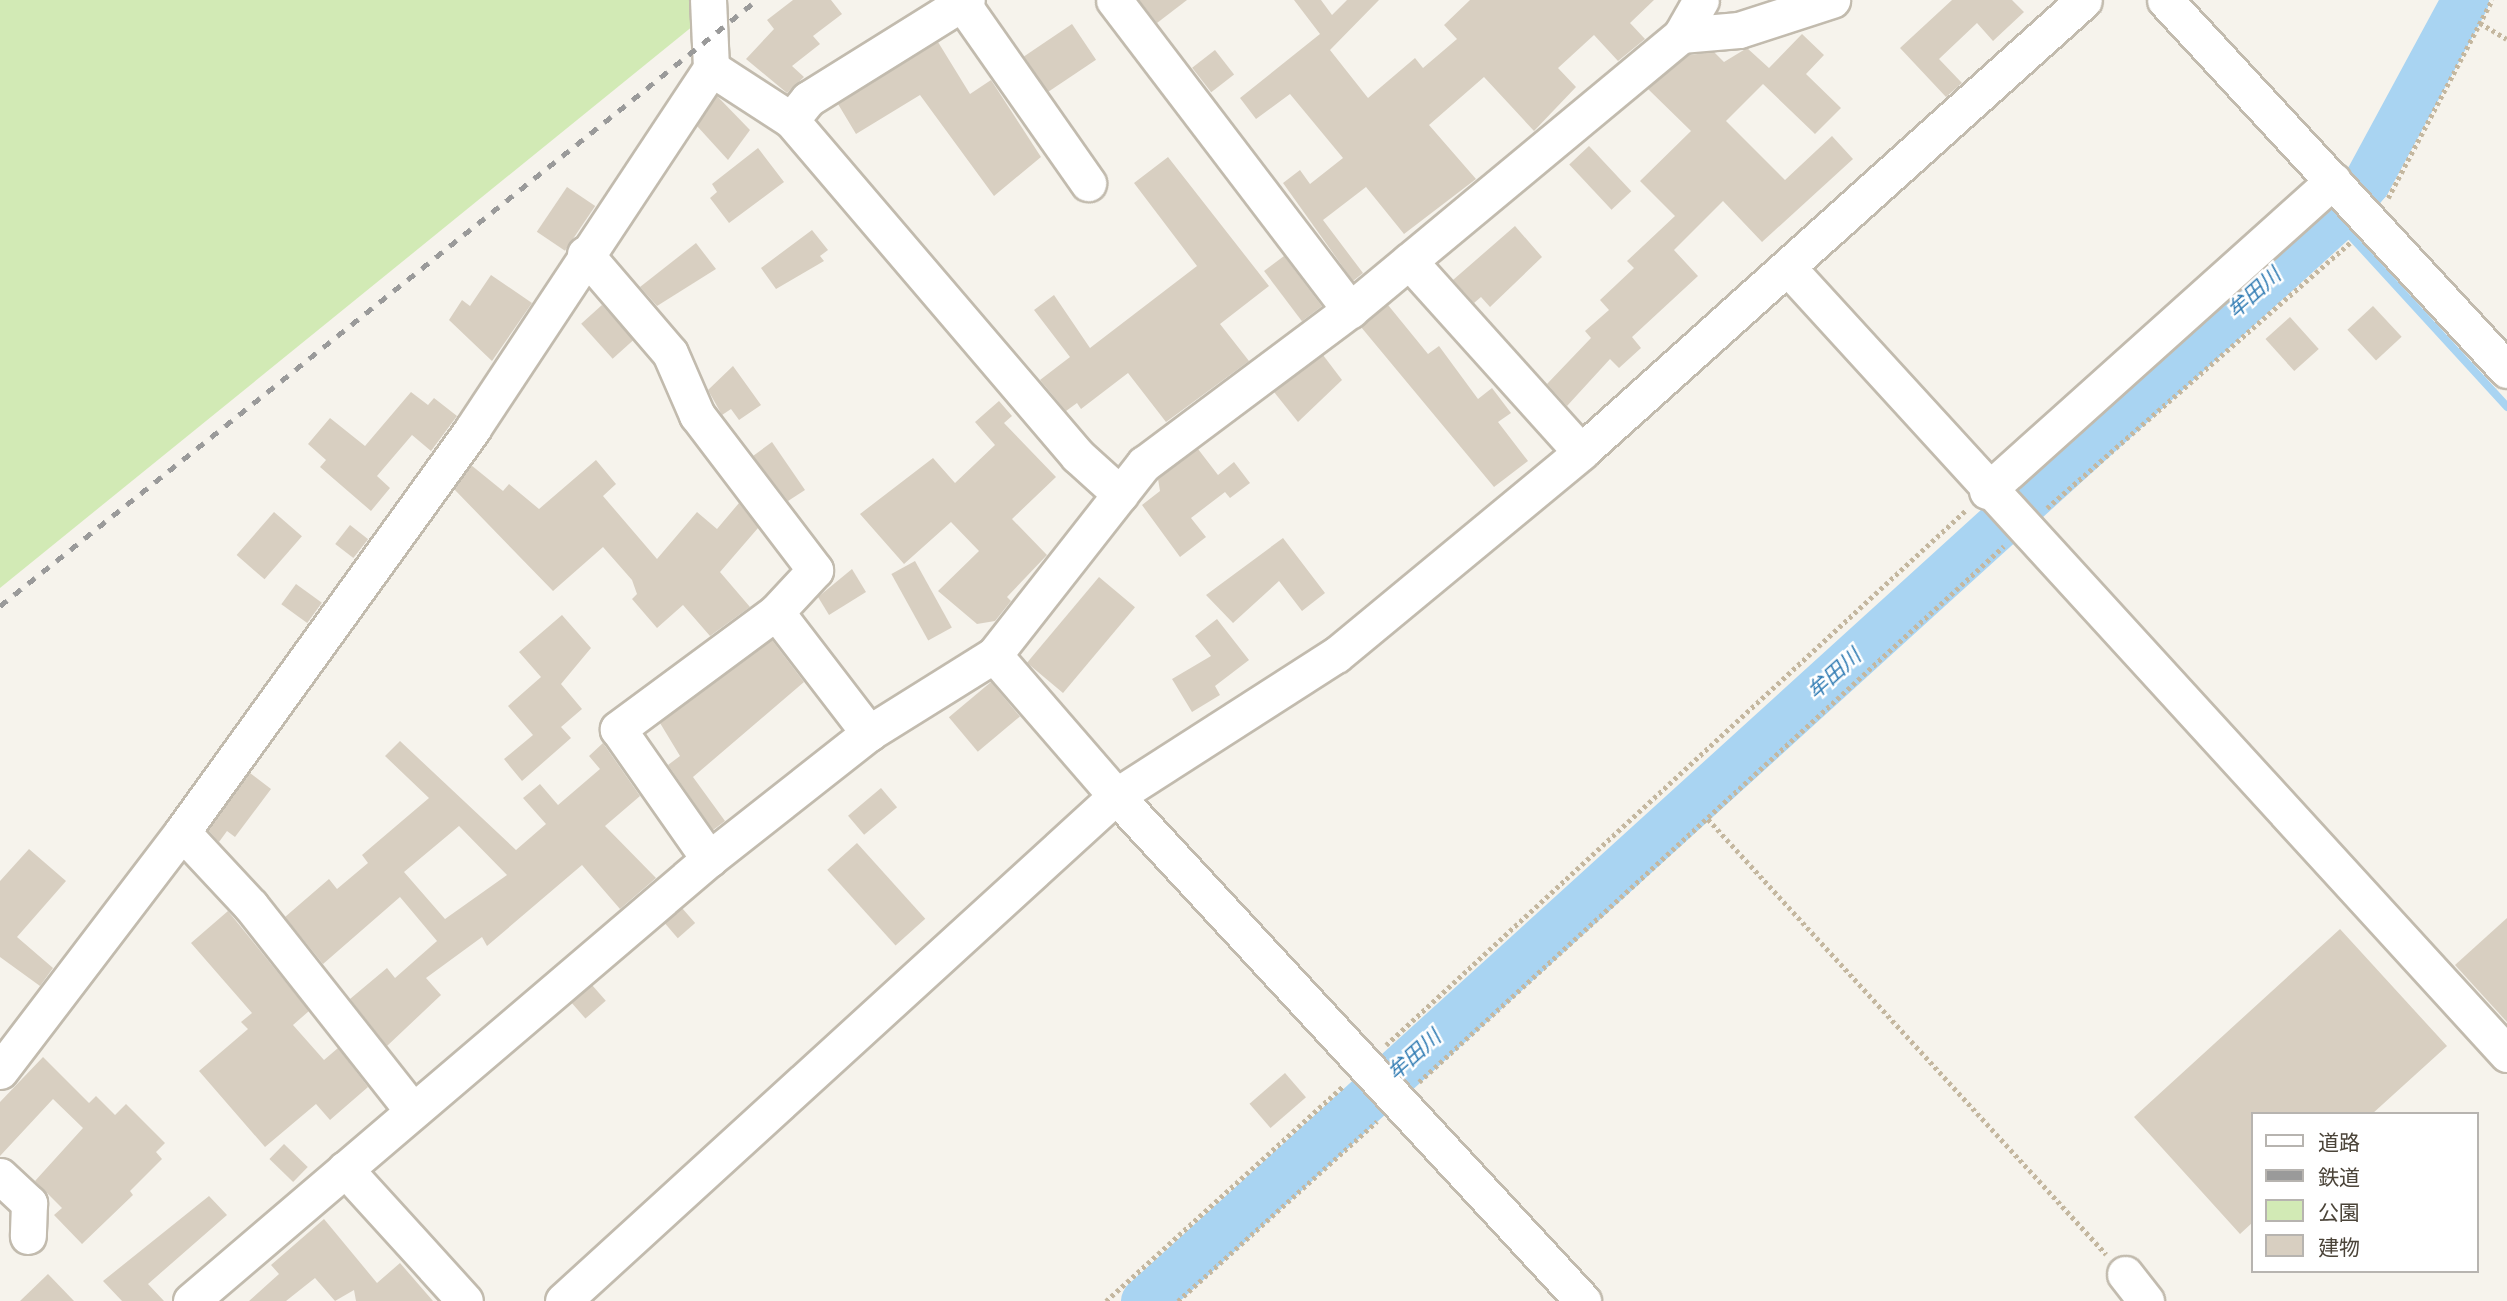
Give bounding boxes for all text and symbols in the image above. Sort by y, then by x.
water label: 牟田川 [2222,263,2286,323]
water label: 牟田川 [1802,644,1866,704]
water label: 牟田川 [1382,1025,1446,1085]
legend [2252,1112,2479,1273]
text: 道路 [2318,1130,2360,1155]
text: 鉄道 [2318,1165,2360,1190]
text: 公園 [2318,1200,2360,1225]
text: 建物 [2318,1235,2360,1260]

